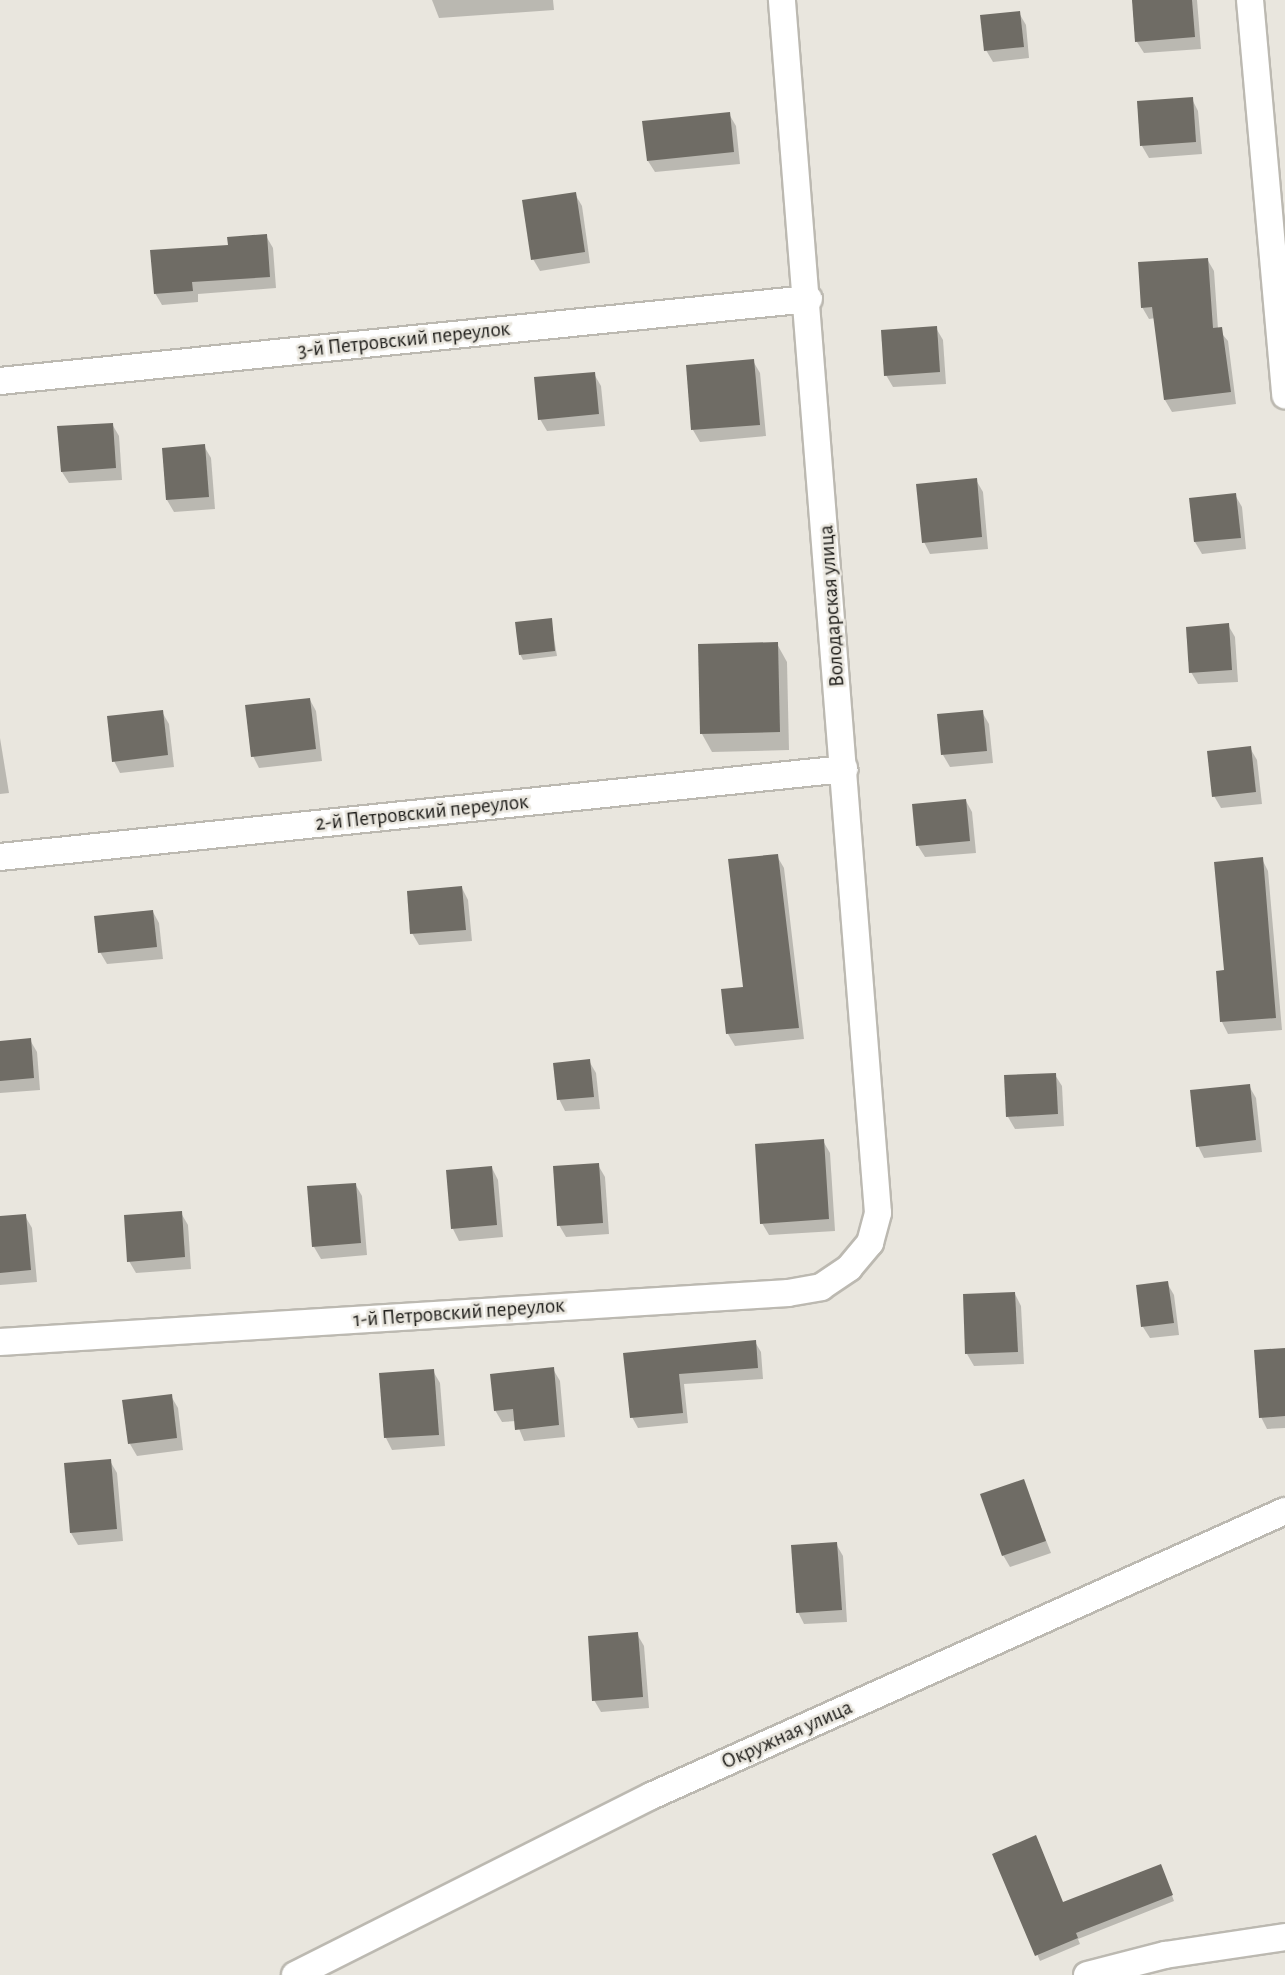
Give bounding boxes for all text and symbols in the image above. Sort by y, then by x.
street label: 3-й Петровский переулок [297,316,511,364]
street label: Володарская улица [814,524,850,688]
street label: 2-й Петровский переулок [314,789,530,837]
street label: 1-й Петровский переулок [353,1293,565,1333]
street label: Окружная улица [718,1695,856,1775]

